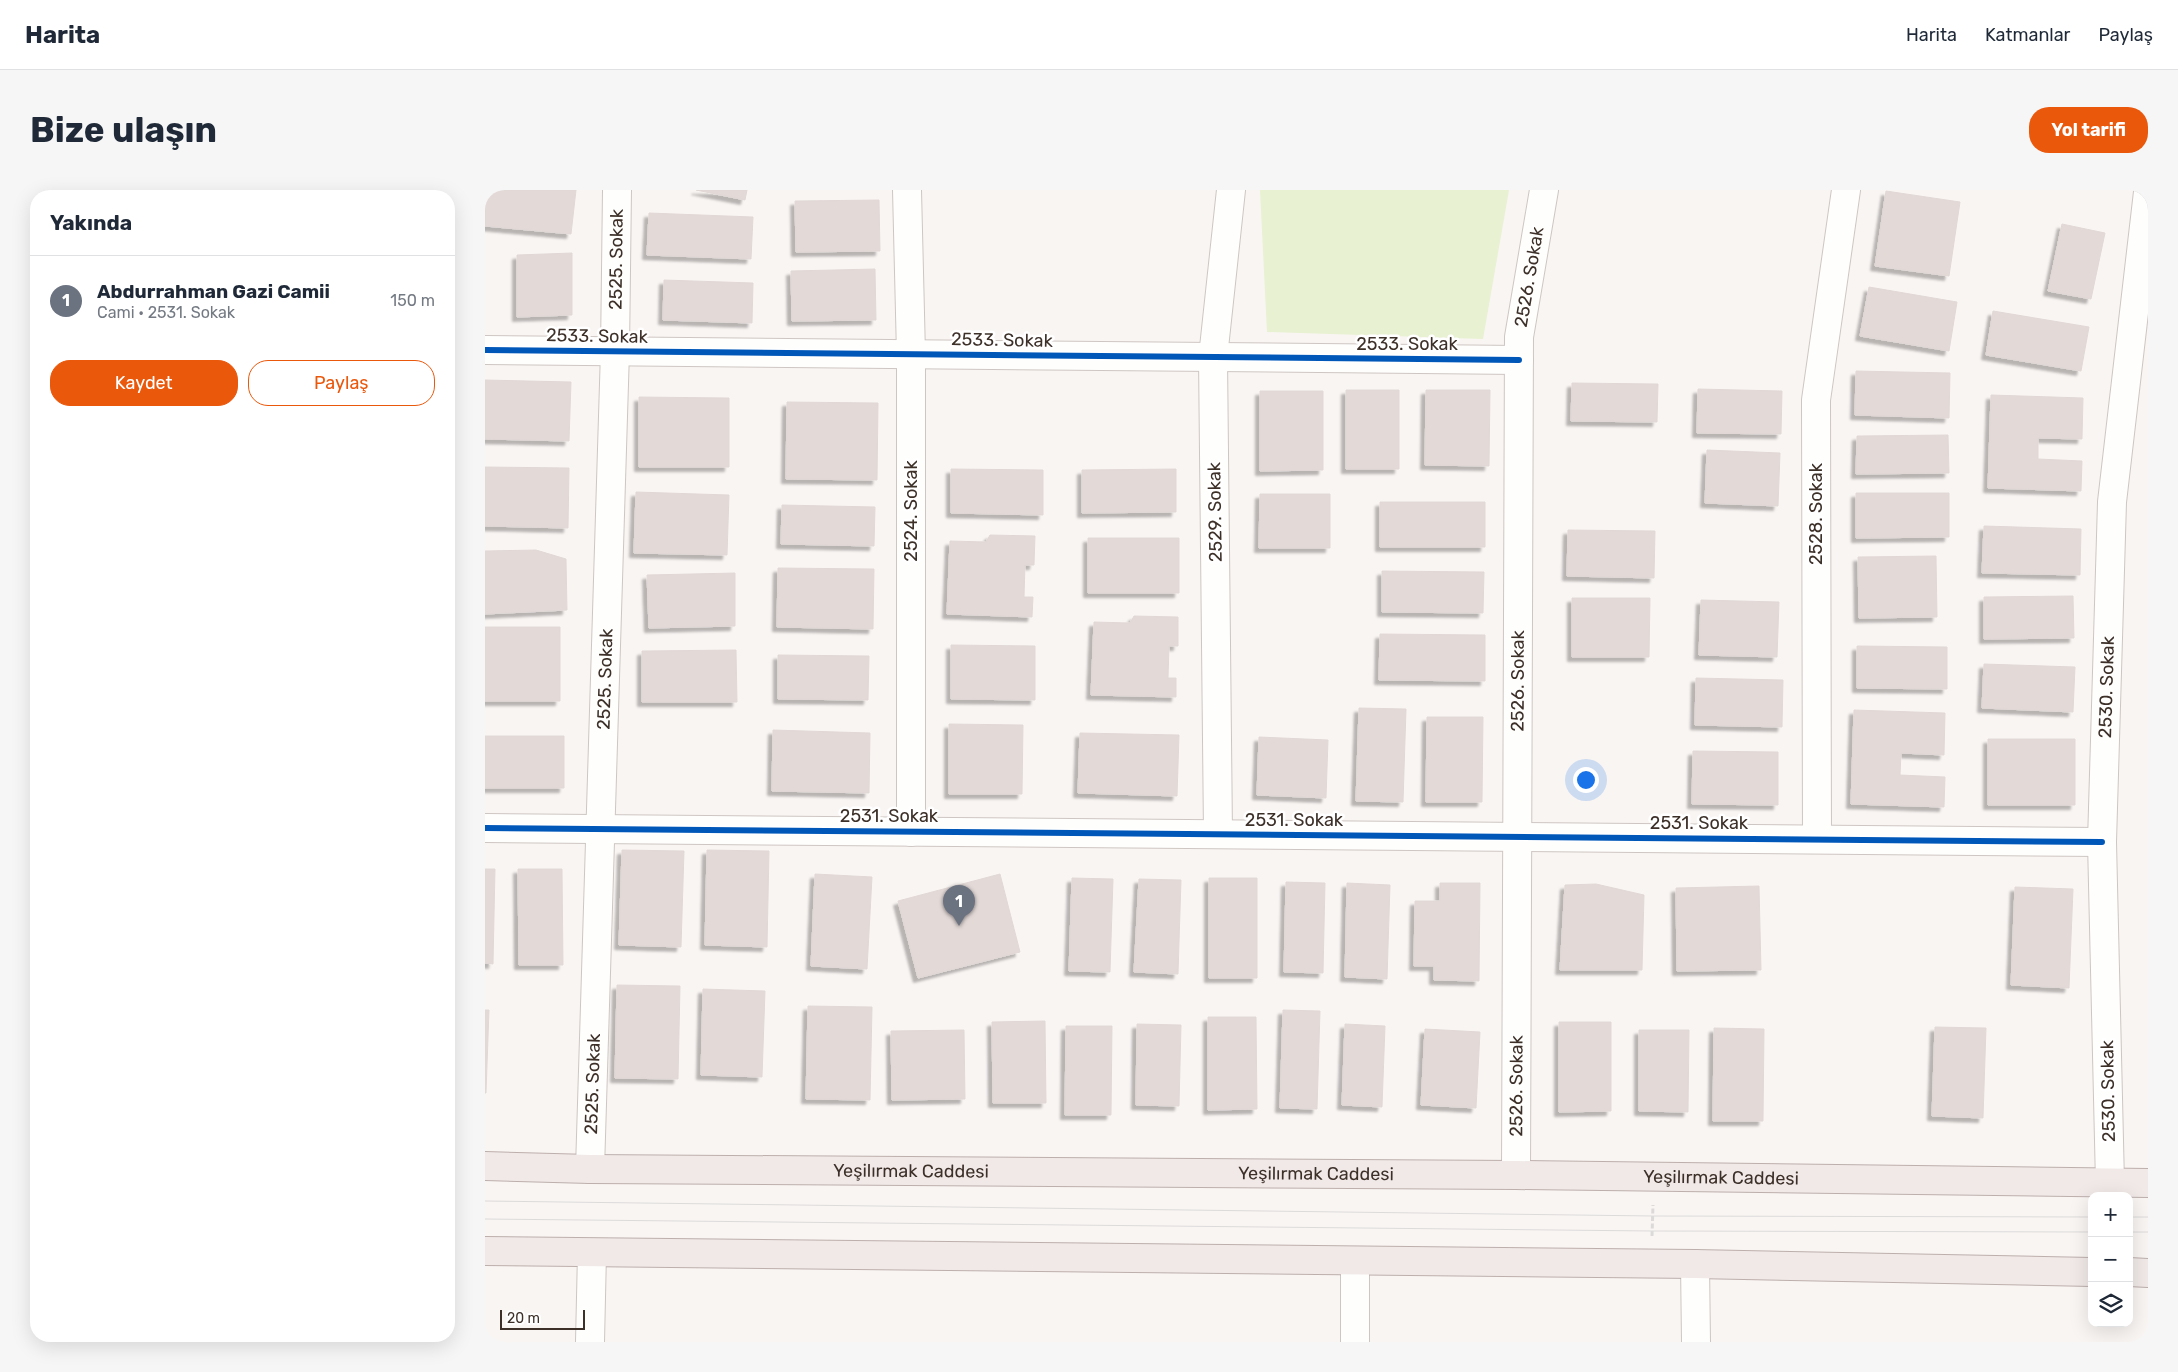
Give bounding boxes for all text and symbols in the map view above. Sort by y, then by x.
text: Harita [25,21,100,49]
text: Harita [1906,24,1957,46]
text: Katmanlar [1985,24,2070,46]
text: Paylaş [2098,24,2153,46]
button: Yol tarifi [2029,107,2148,153]
text: Bize ulaşın [30,109,217,151]
street label: 2525. Sokak [605,208,628,310]
text: Yakında [50,210,132,235]
street label: 2526. Sokak [1510,224,1549,329]
text: Abdurrahman Gazi Camii [97,280,330,303]
text: 1 [62,291,70,310]
text: 150 m [390,291,435,310]
text: Cami · 2531. Sokak [97,303,235,322]
street label: 2533. Sokak [546,324,649,348]
street label: 2533. Sokak [951,328,1054,352]
street label: 2533. Sokak [1356,333,1459,355]
button: Kaydet [50,360,238,406]
button: Paylaş [248,360,435,406]
street label: 2524. Sokak [900,460,922,562]
street label: 2529. Sokak [1203,461,1227,562]
street label: 2528. Sokak [1805,462,1827,565]
street label: 2525. Sokak [592,628,618,730]
street label: 2526. Sokak [1507,629,1529,732]
street label: 2530. Sokak [2094,635,2119,739]
your location [1573,767,1599,793]
street label: 2531. Sokak [840,805,939,827]
street label: 2531. Sokak [1245,809,1344,831]
street label: 2531. Sokak [1650,812,1749,834]
pin: 1 [943,885,975,926]
street label: 2525. Sokak [580,1032,605,1135]
street label: 2526. Sokak [1505,1034,1528,1137]
street label: 2530. Sokak [2096,1039,2120,1142]
street label: Yeşilırmak Caddesi [833,1160,989,1183]
street label: Yeşilırmak Caddesi [1238,1162,1394,1185]
street label: Yeşilırmak Caddesi [1643,1166,1799,1190]
map controls [2088,1192,2133,1327]
button: + [2088,1192,2133,1237]
button: − [2088,1237,2133,1282]
button: layers [2088,1282,2133,1327]
scale bar [500,1307,585,1330]
text: 20 m [507,1310,540,1327]

